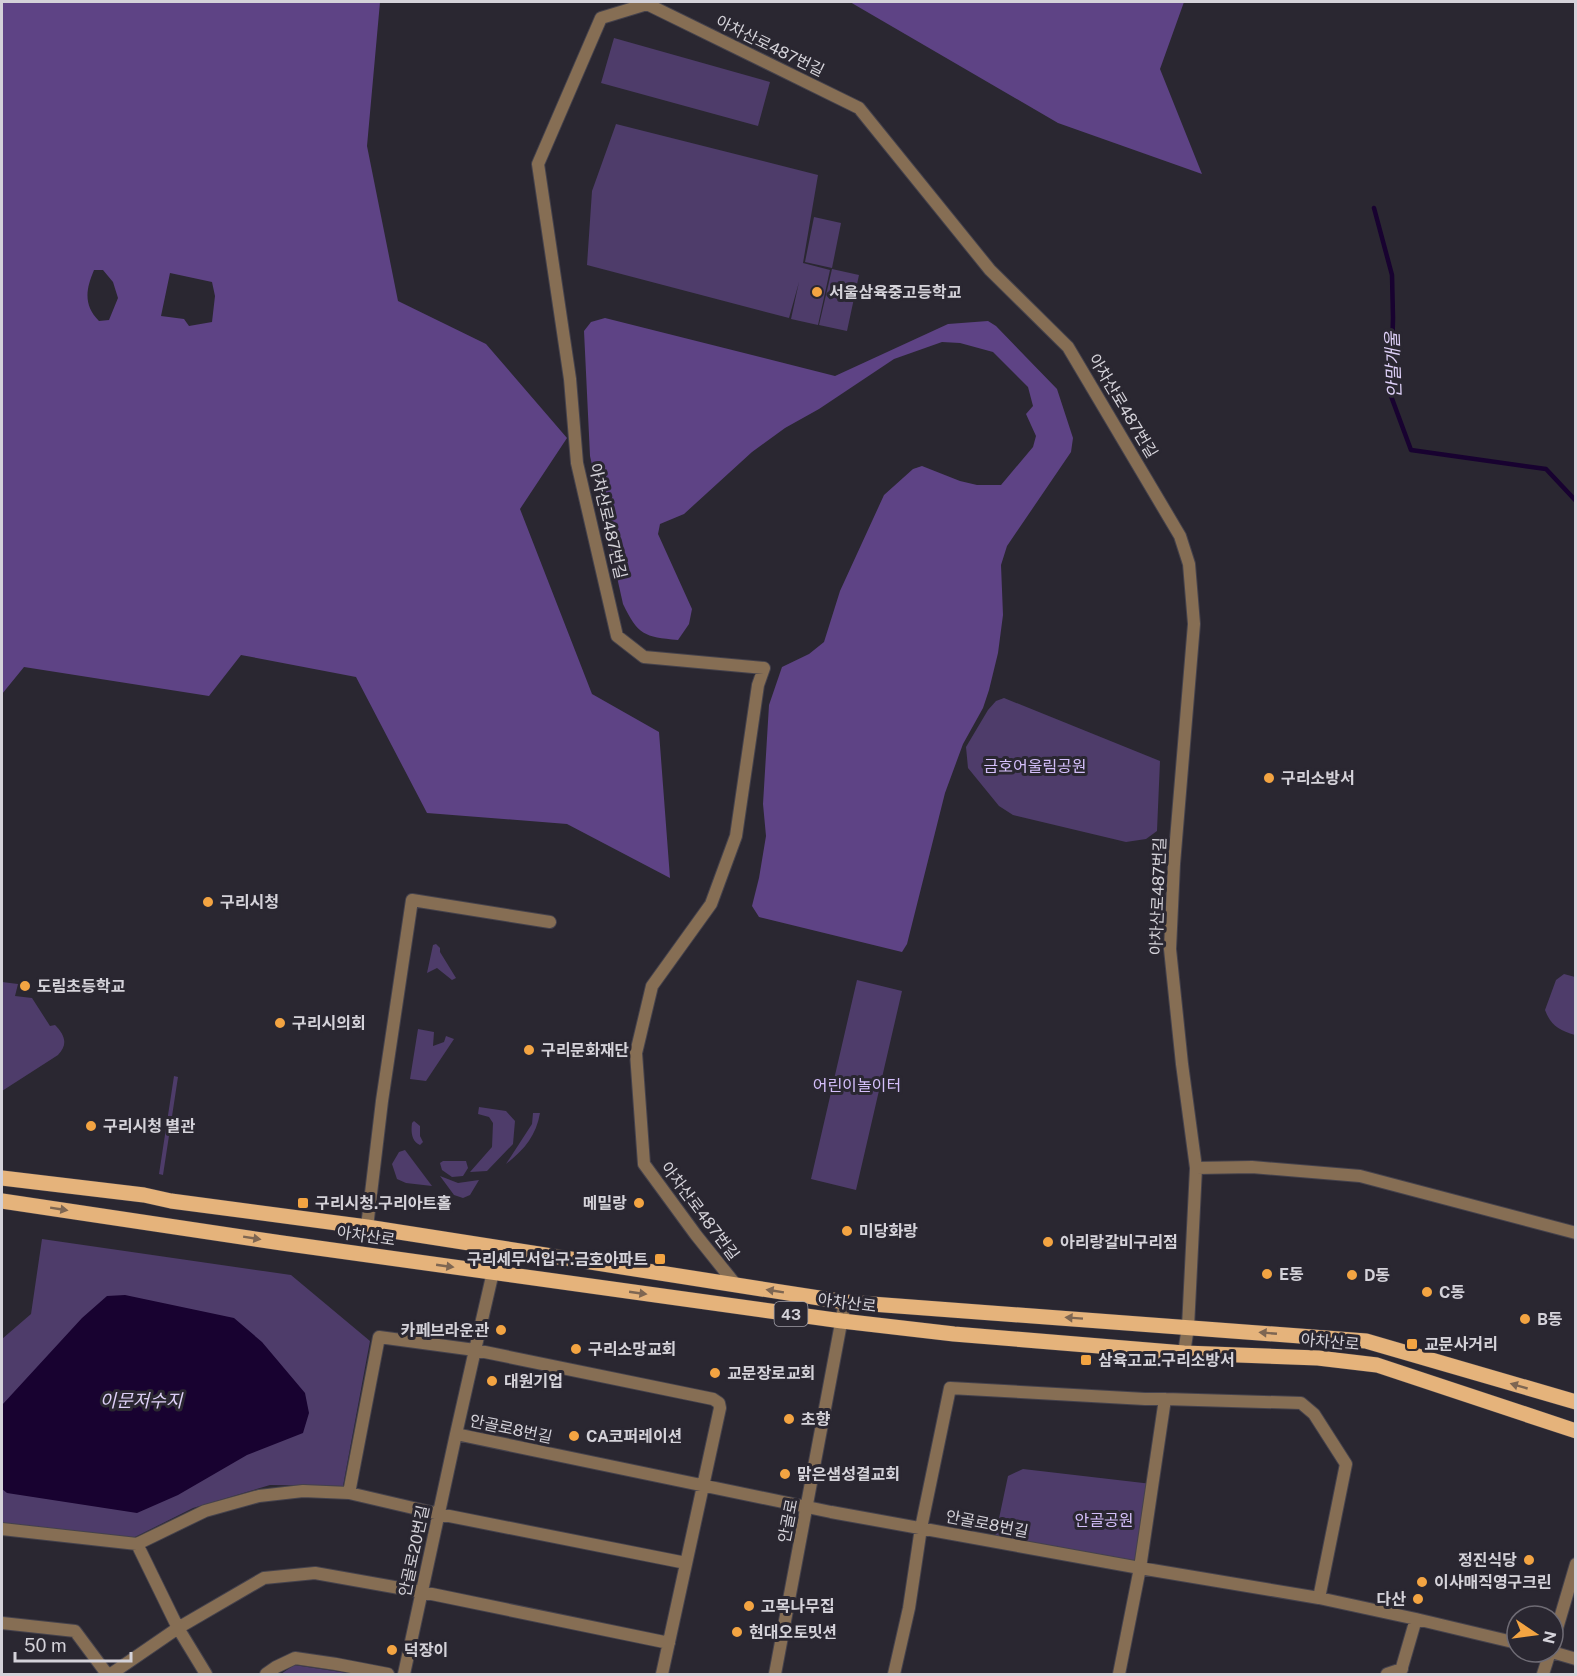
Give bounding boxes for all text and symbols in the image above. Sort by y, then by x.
street label: 아차산로487번길 [713,12,827,80]
place label: 서울삼육중고등학교 [829,283,962,302]
marker: 서울삼육중고등학교 [810,285,824,299]
water label: 안말개울 [1381,330,1405,398]
street label: 아차산로487번길 [1084,351,1162,461]
street label: 아차산로487번길 [585,461,631,581]
park label: 금호어울림공원 [983,757,1087,776]
place label: 구리소방서 [1281,769,1355,788]
marker: 구리소방서 [1262,771,1276,785]
street label: 아차산로487번길 [1146,837,1170,955]
place label: 구리시청 [220,893,279,912]
marker: 구리시청 [201,895,215,909]
place label: 도림초등학교 [37,977,126,996]
marker: 도림초등학교 [18,979,32,993]
place label: 구리시의회 [292,1014,366,1033]
marker: 구리시의회 [273,1016,287,1030]
place label: 구리문화재단 [541,1041,629,1060]
marker: 구리문화재단 [522,1043,536,1057]
park label: 어린이놀이터 [813,1076,901,1095]
place label: 구리시청 별관 [103,1117,195,1136]
marker: 구리시청 별관 [84,1119,98,1133]
street label: 아차산로487번길 [657,1158,743,1264]
place label: 구리시청.구리아트홀 [315,1194,452,1213]
place label: 메밀랑 [583,1194,627,1213]
marker: 구리시청.구리아트홀 [296,1196,310,1210]
marker: 메밀랑 [632,1196,646,1210]
one-way arrow [50,1205,69,1214]
street label: 아차산로 [336,1222,397,1250]
place label: 미당화랑 [859,1222,918,1241]
marker: 미당화랑 [840,1224,854,1238]
place label: 아리랑갈비구리점 [1060,1233,1178,1252]
one-way arrow [243,1234,262,1243]
marker: 아리랑갈비구리점 [1041,1235,1055,1249]
place label: 구리세무서입구.금호아파트 [467,1250,648,1269]
marker: 구리세무서입구.금호아파트 [653,1252,667,1266]
one-way arrow [436,1261,455,1270]
place label: E동 [1279,1265,1304,1284]
place label: D동 [1364,1266,1390,1285]
marker: E동 [1260,1267,1274,1281]
marker: D동 [1345,1268,1359,1282]
place label: C동 [1439,1283,1465,1302]
marker: C동 [1420,1285,1434,1299]
one-way arrow [765,1286,784,1295]
one-way arrow [629,1288,648,1297]
street label: 아차산로 [817,1290,878,1316]
road number: 43 [774,1302,808,1326]
place label: B동 [1537,1310,1563,1329]
marker: B동 [1518,1312,1532,1326]
one-way arrow [1064,1313,1083,1323]
place label: 카페브라운관 [401,1321,489,1340]
marker: 카페브라운관 [494,1323,508,1337]
one-way arrow [1258,1328,1277,1338]
street label: 아차산로 [1300,1330,1360,1354]
place label: 교문사거리 [1424,1335,1498,1354]
marker: 교문사거리 [1405,1337,1419,1351]
place label: 구리소망교회 [588,1340,676,1359]
marker: 구리소망교회 [569,1342,583,1356]
place label: 삼육고교.구리소방서 [1098,1351,1235,1370]
marker: 삼육고교.구리소방서 [1079,1353,1093,1367]
place label: 교문장로교회 [727,1364,815,1383]
marker: 교문장로교회 [708,1366,722,1380]
place label: 대원기업 [504,1372,563,1391]
marker: 대원기업 [485,1374,499,1388]
one-way arrow [1510,1380,1528,1390]
water label: 이문저수지 [100,1390,184,1411]
place label: 초향 [801,1410,831,1429]
street label: 안골로8번길 [468,1411,554,1447]
marker: 초향 [782,1412,796,1426]
place label: CA코퍼레이션 [586,1427,682,1446]
marker: CA코퍼레이션 [567,1429,581,1443]
place label: 맑은샘성결교회 [797,1465,900,1484]
marker: 맑은샘성결교회 [778,1467,792,1481]
street label: 안골로 [774,1497,802,1544]
street label: 안골로20번길 [395,1504,433,1598]
street label: 안골로8번길 [944,1507,1030,1541]
park label: 안골공원 [1075,1511,1133,1530]
place label: 정진식당 [1458,1551,1517,1570]
marker: 정진식당 [1522,1553,1536,1567]
place label: 이사매직영구크린 [1434,1573,1552,1592]
marker: 이사매직영구크린 [1415,1575,1429,1589]
place label: 다산 [1377,1590,1406,1609]
marker: 다산 [1411,1592,1425,1606]
place label: 고목나무집 [761,1597,835,1616]
marker: 고목나무집 [742,1599,756,1613]
north arrow [1505,1604,1565,1664]
place label: 현대오토밋션 [749,1623,837,1642]
scale bar [15,1625,130,1663]
marker: 현대오토밋션 [730,1625,744,1639]
text: N [1538,1629,1560,1645]
text: 50 m [24,1635,67,1656]
place label: 덕장이 [404,1641,448,1660]
marker: 덕장이 [385,1643,399,1657]

